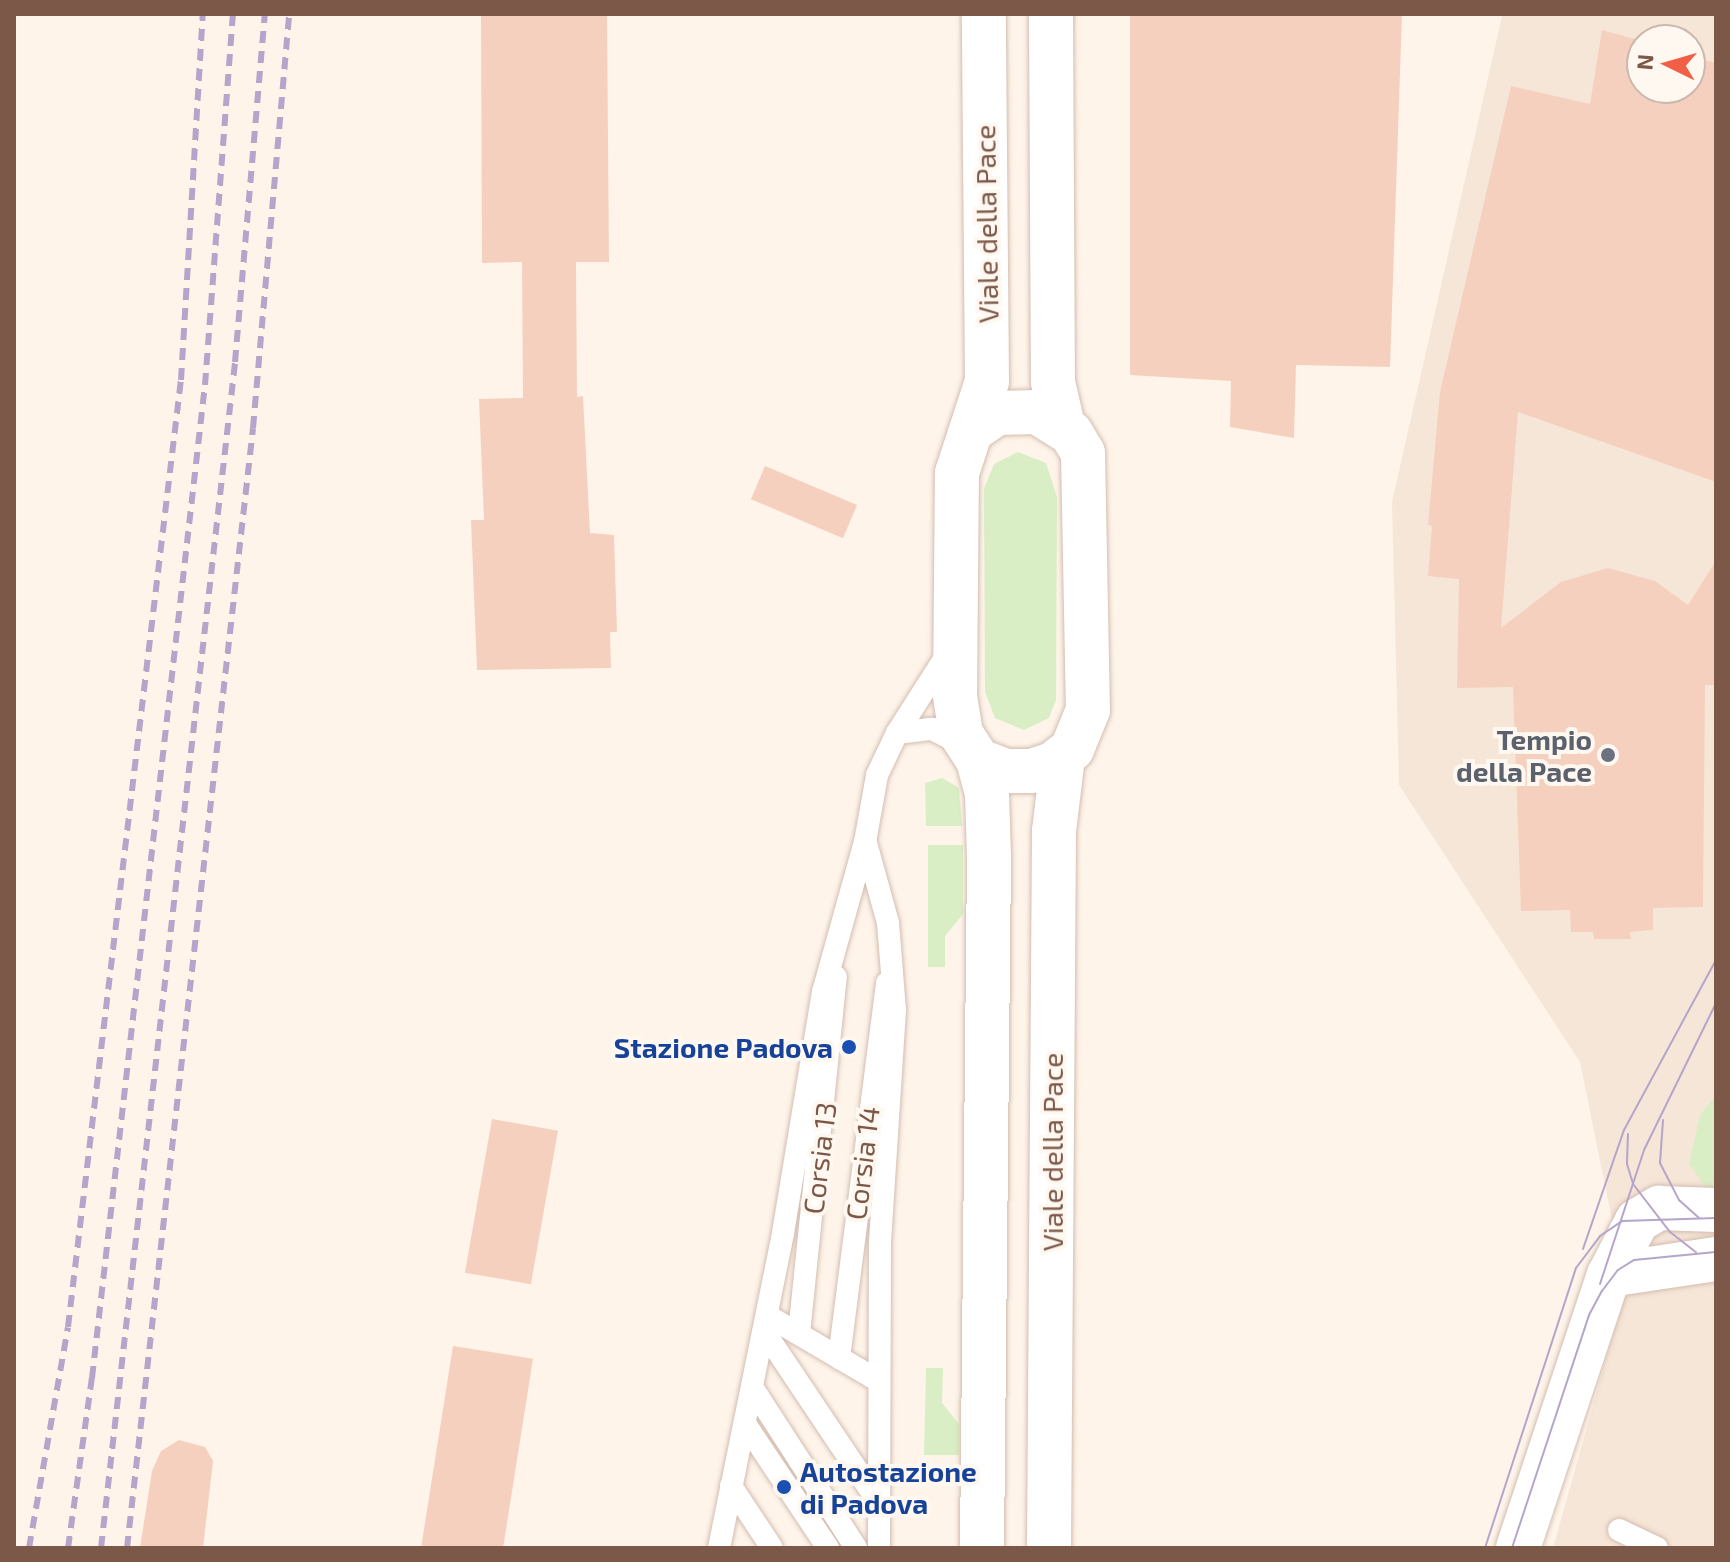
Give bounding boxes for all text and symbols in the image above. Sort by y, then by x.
north arrow [1626,24,1706,104]
text: N [1630,53,1658,71]
street label: Viale della Pace [967,124,1005,324]
place label: Tempio della Pace [1456,722,1592,788]
marker: Tempio della Pace [1599,746,1617,764]
place label: Stazione Padova [614,1030,833,1064]
marker: Stazione Padova [840,1038,858,1056]
street label: Viale della Pace [1035,1053,1069,1251]
street label: Corsia 13 [795,1100,843,1216]
street label: Corsia 14 [838,1104,886,1222]
place label: Autostazione di Padova [800,1454,977,1520]
marker: Autostazione di Padova [775,1478,793,1496]

